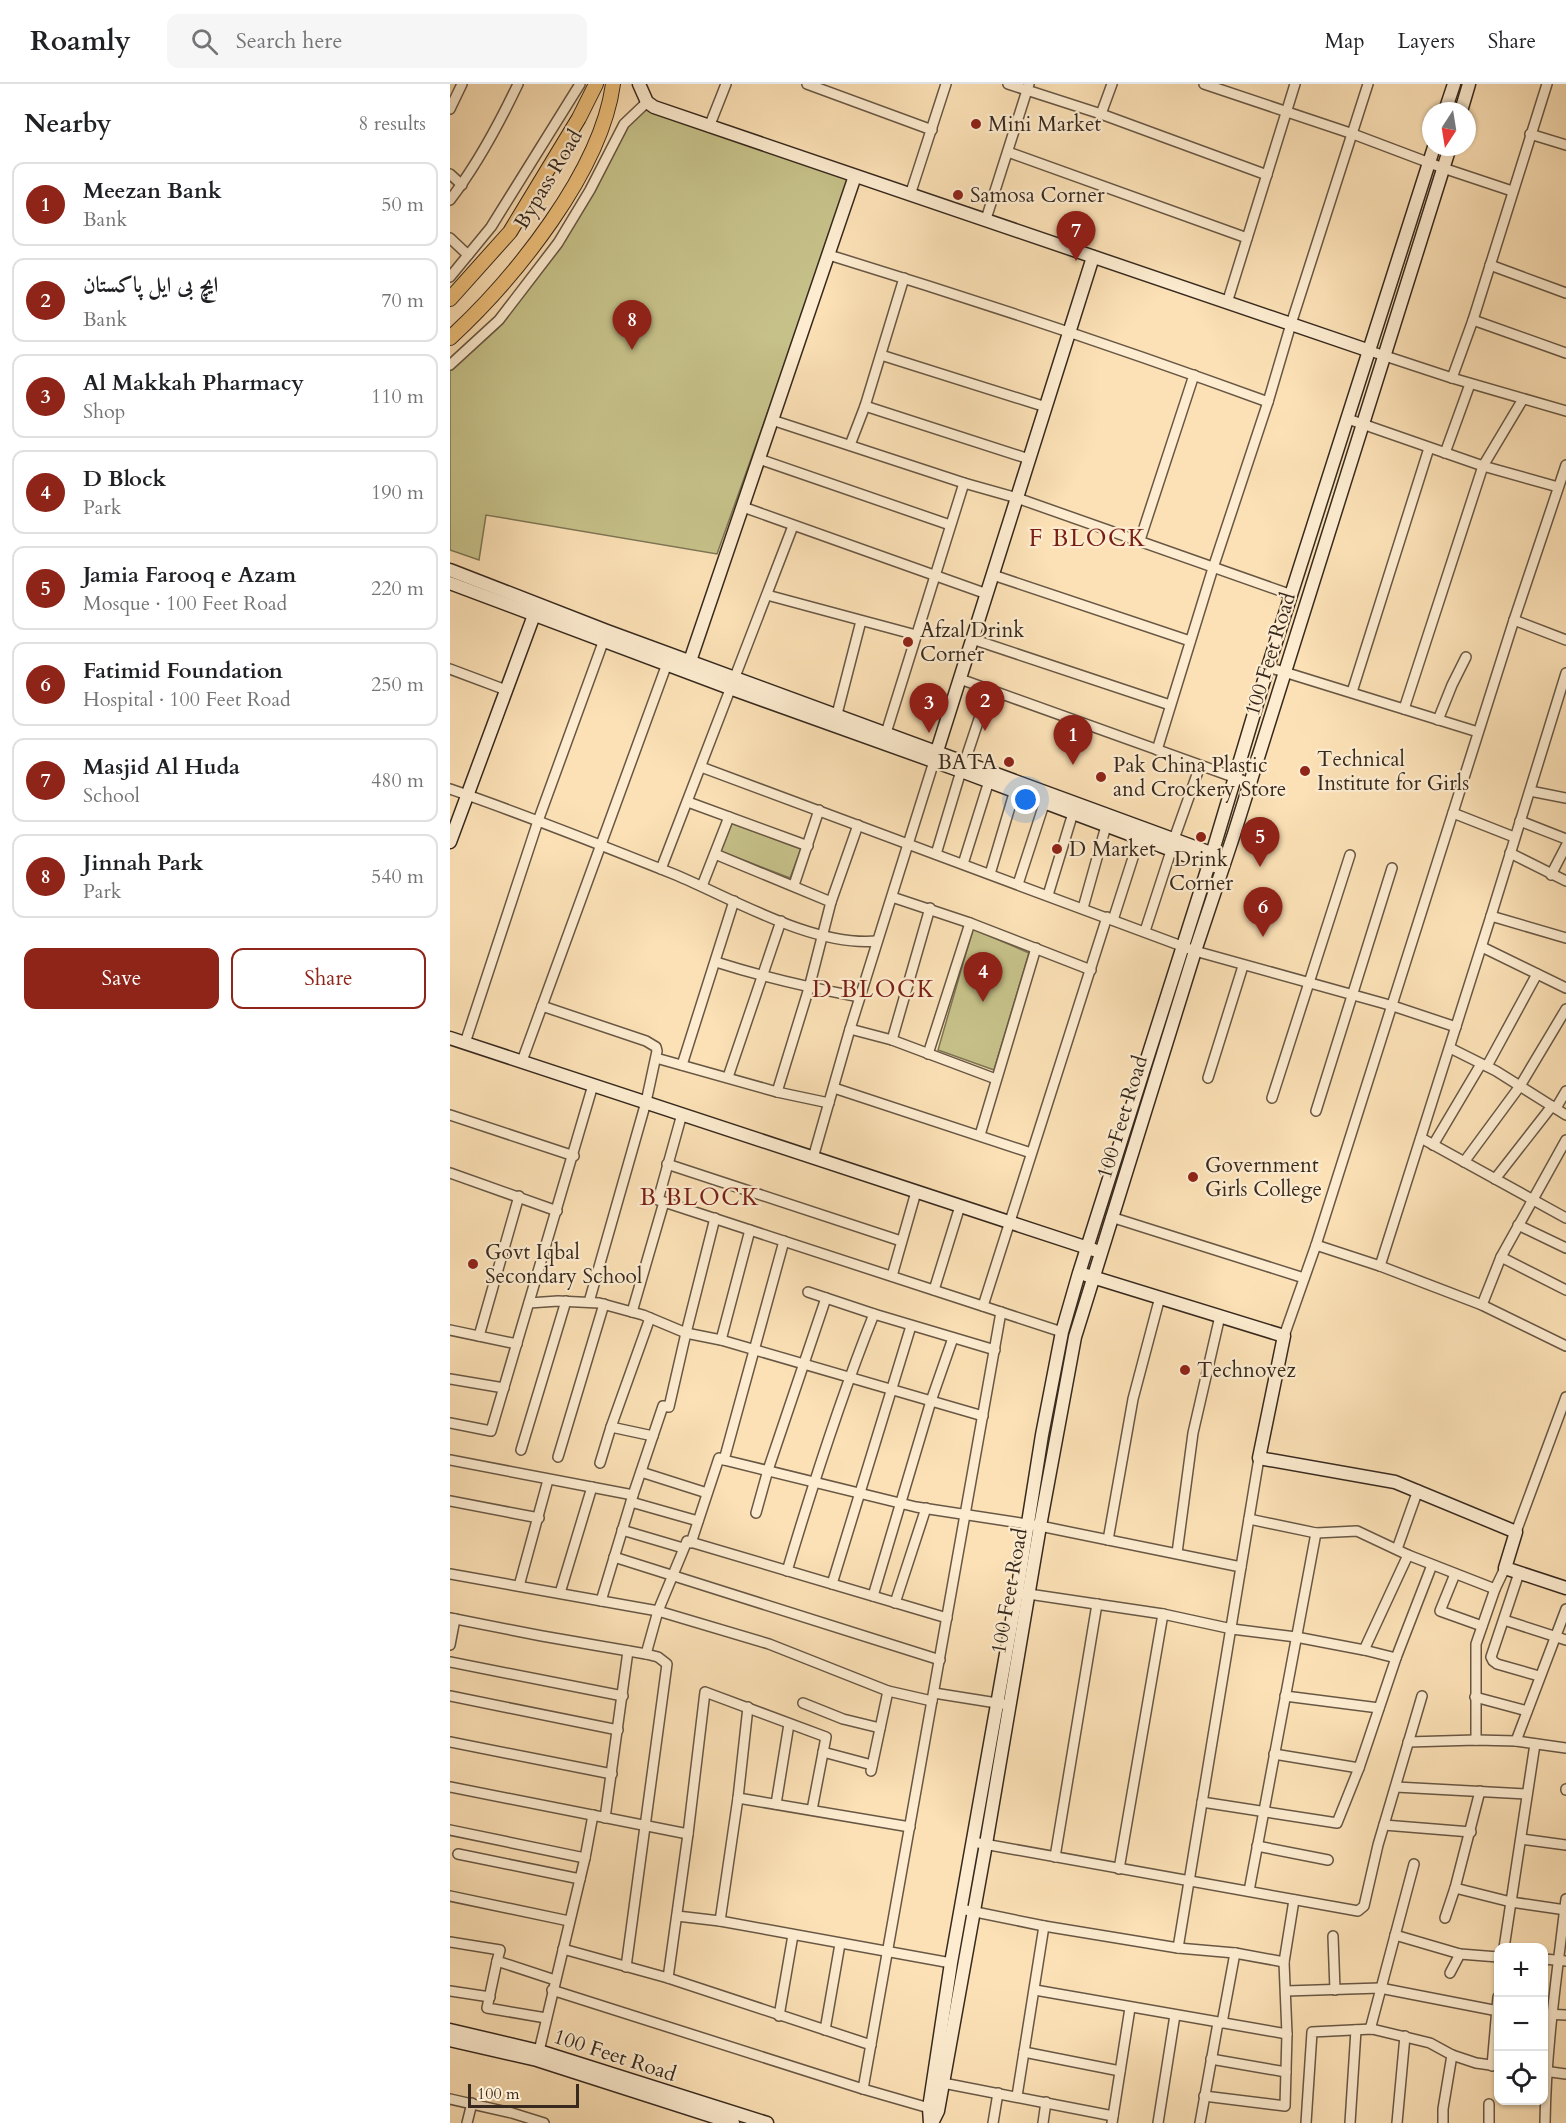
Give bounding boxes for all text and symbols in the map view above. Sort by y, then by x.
search box [167,14,587,68]
text: Roamly [30,22,131,60]
icon: search [188,25,221,58]
text: Search here [236,26,342,56]
text: Map [1325,27,1365,56]
text: Layers [1398,27,1455,56]
text: Share [1488,27,1536,56]
north arrow [1422,102,1476,156]
text: Nearby [24,106,112,141]
text: 8 results [358,110,426,137]
place label: Mini Market [988,110,1101,139]
marker: Mini Market [969,117,983,131]
street label: Bypass Road [507,124,590,234]
text: Meezan Bank [83,176,222,206]
place label: Samosa Corner [970,181,1105,210]
marker: Samosa Corner [951,188,965,202]
text: 1 [40,191,51,218]
text: 50 m [381,191,424,218]
text: Bank [83,206,127,233]
pin: 7 [1056,212,1096,261]
text: ایچ بی ایل پاکستان [83,270,218,300]
text: 2 [40,287,51,314]
text: 70 m [381,287,424,314]
pin: 8 [612,300,651,350]
text: Bank [83,306,127,333]
text: Al Makkah Pharmacy [83,368,304,398]
text: 3 [40,383,51,410]
text: 110 m [371,383,424,410]
text: Shop [83,398,125,425]
text: D Block [83,464,166,494]
text: 4 [40,479,51,506]
text: 190 m [371,479,424,506]
text: Park [83,494,121,521]
district label: F BLOCK [1029,522,1147,555]
text: Jamia Farooq e Azam [83,560,296,590]
text: 5 [40,575,51,602]
text: 220 m [371,575,424,602]
street label: 100 Feet Road [1238,589,1303,719]
text: Mosque · 100 Feet Road [83,590,287,617]
place label: Afzal Drink Corner [920,616,1025,669]
marker: Afzal Drink Corner [901,635,915,649]
text: Fatimid Foundation [83,656,283,686]
text: 6 [40,671,51,698]
text: 250 m [371,671,424,698]
pin: 2 [966,682,1004,731]
pin: 3 [910,684,948,733]
text: Hospital · 100 Feet Road [83,686,291,713]
pin: 1 [1054,716,1092,765]
place label: Technical Institute for Girls [1317,745,1469,798]
place label: BATA [937,748,997,777]
place label: Pak China Plastic and Crockery Store [1113,751,1286,804]
text: Masjid Al Huda [83,752,240,782]
marker: BATA [1002,755,1016,769]
marker: Technical Institute for Girls [1298,764,1312,778]
text: 7 [40,767,51,794]
text: 480 m [371,767,424,794]
marker: Pak China Plastic and Crockery Store [1094,770,1108,784]
text: School [83,782,140,809]
your location [1011,785,1040,814]
pin: 5 [1240,818,1280,867]
marker: Drink Corner [1194,830,1208,844]
place label: D Market [1069,835,1156,864]
marker: D Market [1050,842,1064,856]
place label: Drink Corner [1169,845,1233,898]
text: Jinnah Park [83,848,204,878]
text: 8 [40,863,51,890]
text: 540 m [371,863,424,890]
text: Park [83,878,121,905]
pin: 6 [1244,888,1282,937]
button: Save [24,948,219,1009]
button: Share [231,948,426,1009]
pin: 4 [964,952,1002,1002]
district label: D BLOCK [812,973,936,1006]
street label: 100 Feet Road [1090,1052,1155,1182]
place label: Government Girls College [1205,1151,1322,1204]
marker: Government Girls College [1186,1170,1200,1184]
district label: B BLOCK [639,1181,761,1214]
place label: Govt Iqbal Secondary School [485,1238,642,1291]
marker: Govt Iqbal Secondary School [466,1257,480,1271]
place label: Technovez [1197,1356,1296,1385]
marker: Technovez [1178,1363,1192,1377]
street label: 100 Feet Road [984,1526,1035,1656]
map controls [1494,1943,1548,2105]
button: + [1494,1943,1548,1997]
button: − [1494,1997,1548,2051]
street label: 100 Feet Road [550,2022,680,2089]
button: locate [1494,2051,1548,2105]
scale bar [468,2081,579,2108]
text: 100 m [477,2083,519,2105]

